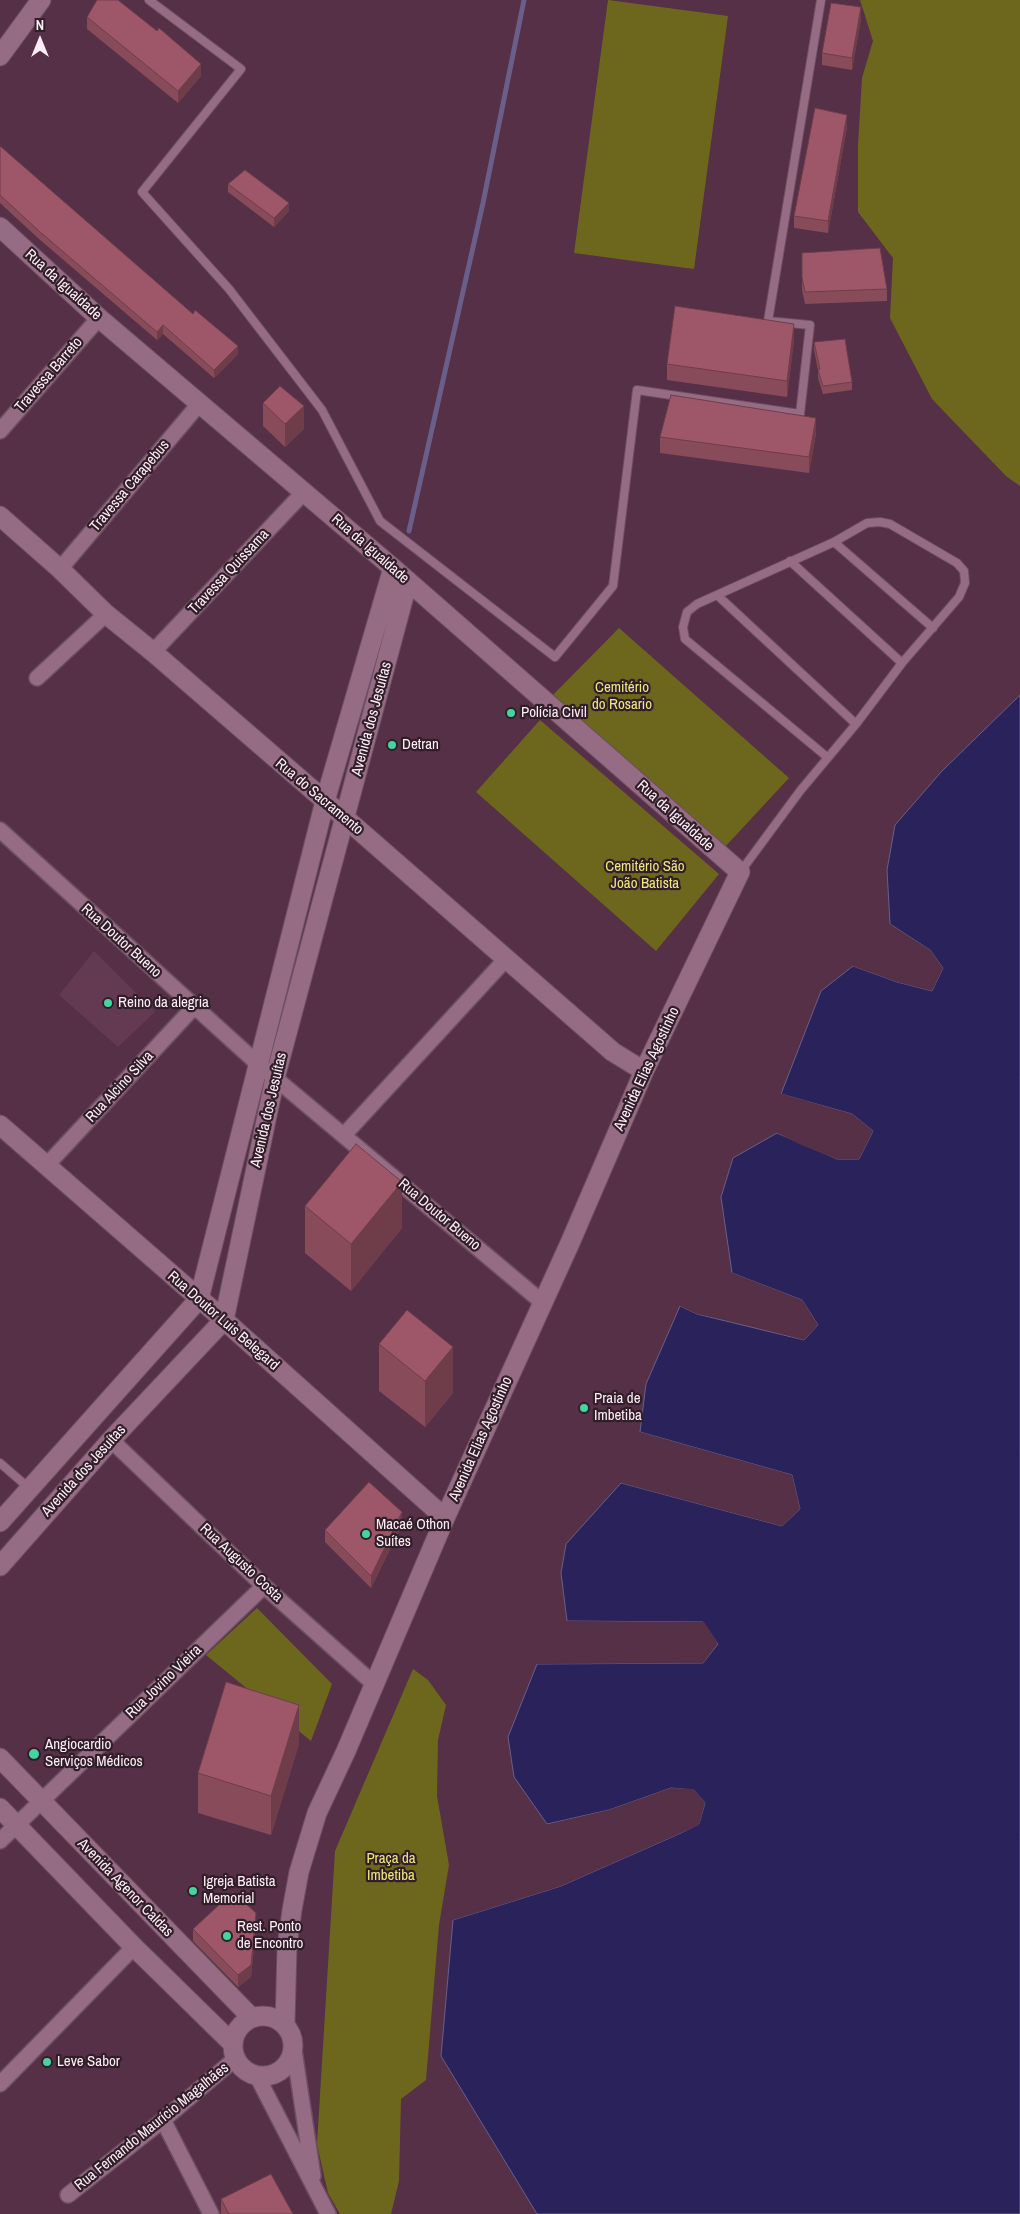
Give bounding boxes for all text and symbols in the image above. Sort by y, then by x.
north arrow [15,15,65,65]
text: N [36,16,44,34]
street label: Rua da Igualdade [21,246,105,324]
street label: Travessa Barreto [11,334,87,416]
street label: Travessa Carapebus [87,437,173,535]
street label: Rua da Igualdade [327,510,413,588]
street label: Travessa Quissama [185,526,273,618]
street label: Avenida dos Jesuítas [348,660,396,778]
park label: Cemitério do Rosario [592,679,652,714]
place label: Polícia Civil [521,704,587,722]
marker: Polícia Civil [505,707,517,719]
place label: Detran [402,736,439,754]
marker: Detran [386,739,398,751]
street label: Rua do Sacramento [271,755,367,839]
street label: Rua da Igualdade [633,777,717,855]
park label: Cemitério São João Batista [605,858,685,893]
street label: Rua Doutor Bueno [77,900,165,982]
place label: Reino da alegria [118,994,209,1012]
marker: Reino da alegria [102,997,114,1009]
street label: Avenida Elias Agostinho [610,1004,684,1134]
street label: Rua Alcino Silva [82,1048,158,1126]
street label: Avenida dos Jesuítas [247,1051,291,1169]
street label: Rua Doutor Bueno [394,1175,484,1255]
street label: Rua Doutor Luis Belegard [163,1268,283,1374]
street label: Avenida Elias Agostinho [445,1374,517,1504]
place label: Praia de Imbetiba [594,1390,642,1425]
marker: Praia de Imbetiba [578,1402,590,1414]
street label: Avenida dos Jesuítas [38,1421,130,1521]
place label: Macaé Othon Suítes [376,1516,450,1551]
street label: Rua Augusto Costa [196,1520,286,1606]
marker: Macaé Othon Suítes [360,1528,372,1540]
street label: Rua Jovino Vieira [122,1641,206,1723]
place label: Angiocardio Serviços Médicos [45,1736,143,1771]
marker: Angiocardio Serviços Médicos [27,1747,41,1761]
street label: Avenida Agenor Caldas [73,1835,177,1941]
park label: Praça da Imbetiba [366,1850,416,1885]
place label: Igreja Batista Memorial [203,1873,275,1908]
marker: Igreja Batista Memorial [187,1885,199,1897]
place label: Rest. Ponto de Encontro [237,1918,303,1953]
marker: Rest. Ponto de Encontro [221,1930,233,1942]
place label: Leve Sabor [57,2053,120,2071]
marker: Leve Sabor [41,2056,53,2068]
street label: Rua Fernando Maurício Magalhães [71,2059,233,2195]

